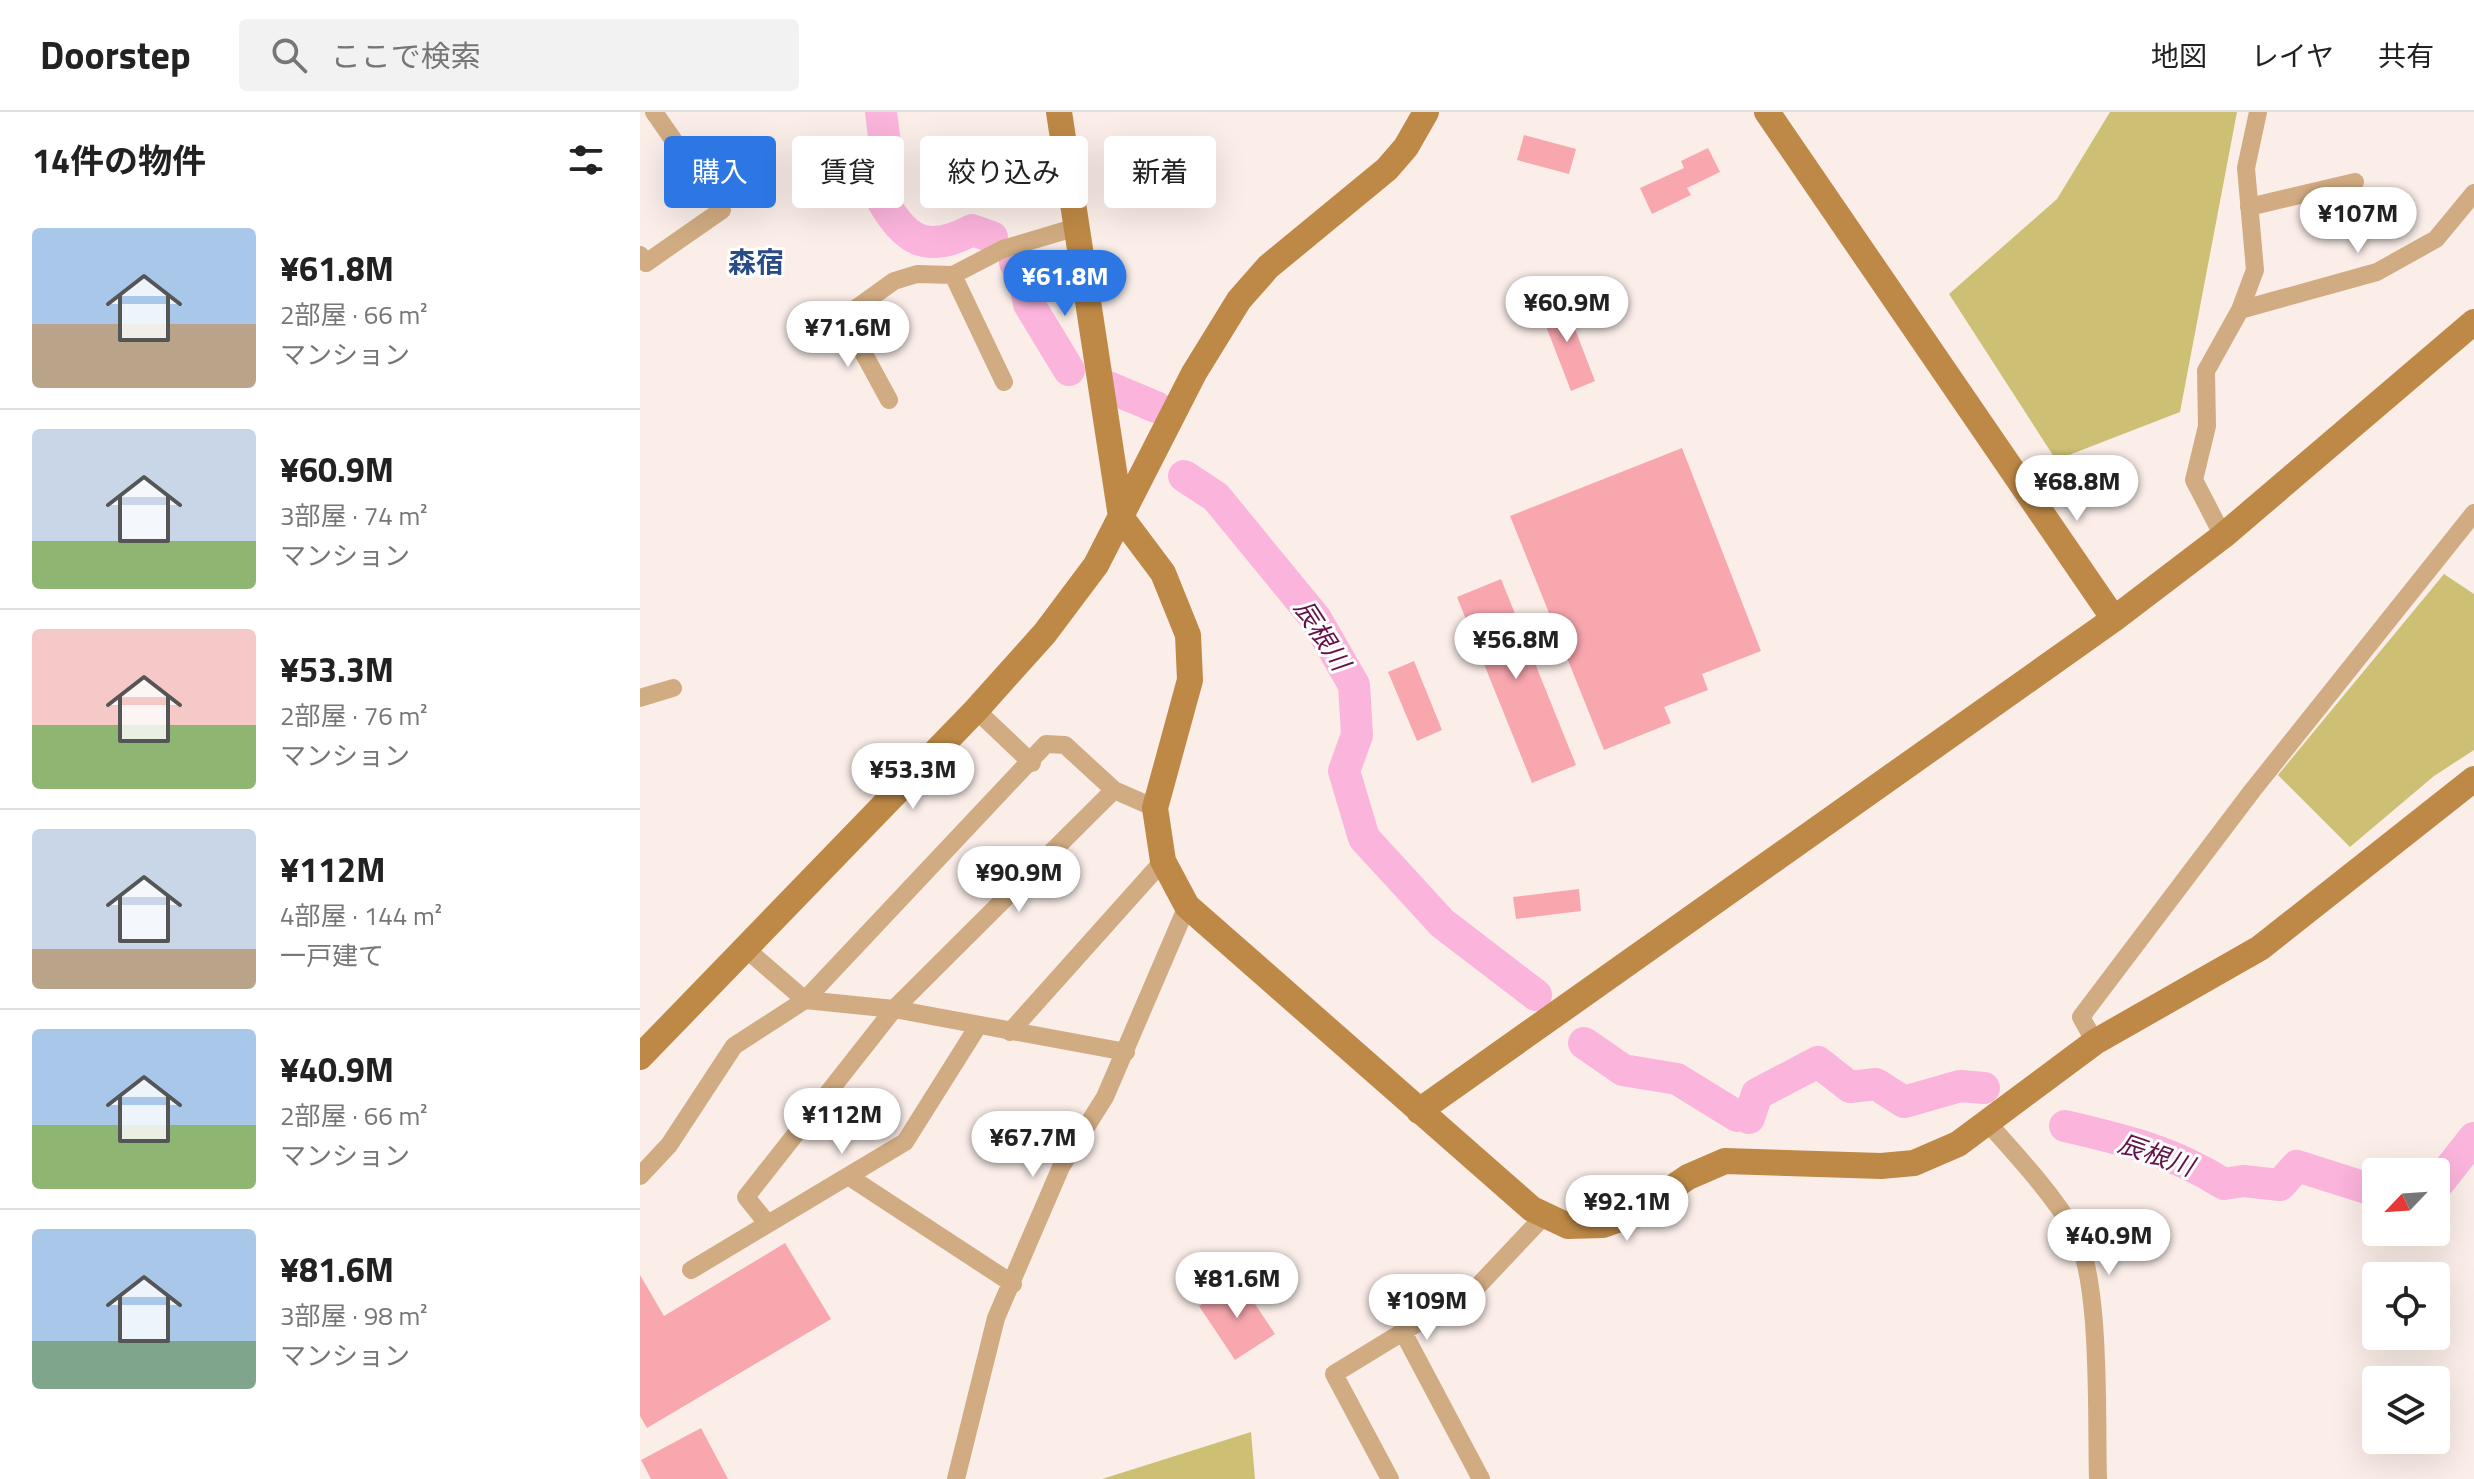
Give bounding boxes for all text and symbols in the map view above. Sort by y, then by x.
search box [239,19,799,91]
text: Doorstep [40,26,191,84]
icon: search [267,33,311,77]
text: ここで検索 [331,33,481,79]
text: 地図 [2151,34,2207,77]
text: レイヤ [2251,34,2334,77]
text: 共有 [2378,34,2434,77]
text: 14件の物件 [32,134,206,186]
chip: 購入 [664,136,776,208]
chip: 賃貸 [792,136,904,208]
chip: 絞り込み [920,136,1088,208]
chip: 新着 [1104,136,1216,208]
icon: filters [564,138,608,182]
pin: ¥107M [2302,187,2414,255]
text: ¥107M [2318,193,2398,232]
district label: 森宿 [728,240,784,283]
text: ¥61.8M [280,242,394,294]
pin: ¥61.8M [1000,250,1130,318]
text: ¥61.8M [1021,256,1109,295]
icon: home [96,260,192,356]
pin: ¥60.9M [1502,276,1632,344]
text: ¥60.9M [1523,282,1611,321]
text: 2部屋 · 66 m² [280,295,428,334]
pin: ¥71.6M [783,301,913,369]
text: ¥71.6M [804,307,892,346]
text: マンション [280,335,410,374]
text: ¥60.9M [280,443,394,495]
pin: ¥68.8M [2012,455,2142,523]
icon: home [96,461,192,557]
text: ¥68.8M [2033,461,2121,500]
text: 3部屋 · 74 m² [280,496,428,535]
text: マンション [280,536,410,575]
water label: 辰根川 [1285,591,1362,681]
pin: ¥56.8M [1451,613,1581,681]
text: ¥56.8M [1472,619,1560,658]
text: ¥53.3M [280,643,394,695]
icon: home [96,661,192,757]
text: 2部屋 · 76 m² [280,696,428,735]
text: マンション [280,736,410,775]
pin: ¥53.3M [848,743,978,811]
text: ¥53.3M [869,749,957,788]
text: ¥112M [280,843,385,895]
pin: ¥90.9M [954,846,1084,914]
text: ¥90.9M [975,852,1063,891]
icon: home [96,861,192,957]
text: 4部屋 · 144 m² [280,896,442,935]
text: 一戸建て [280,936,384,975]
text: ¥40.9M [280,1043,394,1095]
icon: home [96,1061,192,1157]
pin: ¥112M [786,1088,898,1156]
text: ¥112M [802,1094,882,1133]
text: 2部屋 · 66 m² [280,1096,428,1135]
pin: ¥67.7M [968,1111,1098,1179]
text: ¥67.7M [989,1117,1077,1156]
water label: 辰根川 [2113,1123,2202,1187]
text: マンション [280,1136,410,1175]
north arrow [2362,1158,2450,1246]
map controls [2362,1158,2450,1454]
pin: ¥92.1M [1562,1175,1692,1243]
text: ¥92.1M [1583,1181,1671,1220]
pin: ¥40.9M [2044,1209,2174,1277]
text: ¥40.9M [2065,1215,2153,1254]
text: ¥81.6M [280,1243,394,1295]
pin: ¥81.6M [1172,1252,1302,1320]
text: ¥81.6M [1193,1258,1281,1297]
icon: home [96,1261,192,1357]
button: locate [2362,1262,2450,1350]
pin: ¥109M [1371,1274,1483,1342]
text: ¥109M [1387,1280,1467,1319]
text: 3部屋 · 98 m² [280,1296,428,1335]
text: マンション [280,1336,410,1375]
button: layers [2362,1366,2450,1454]

